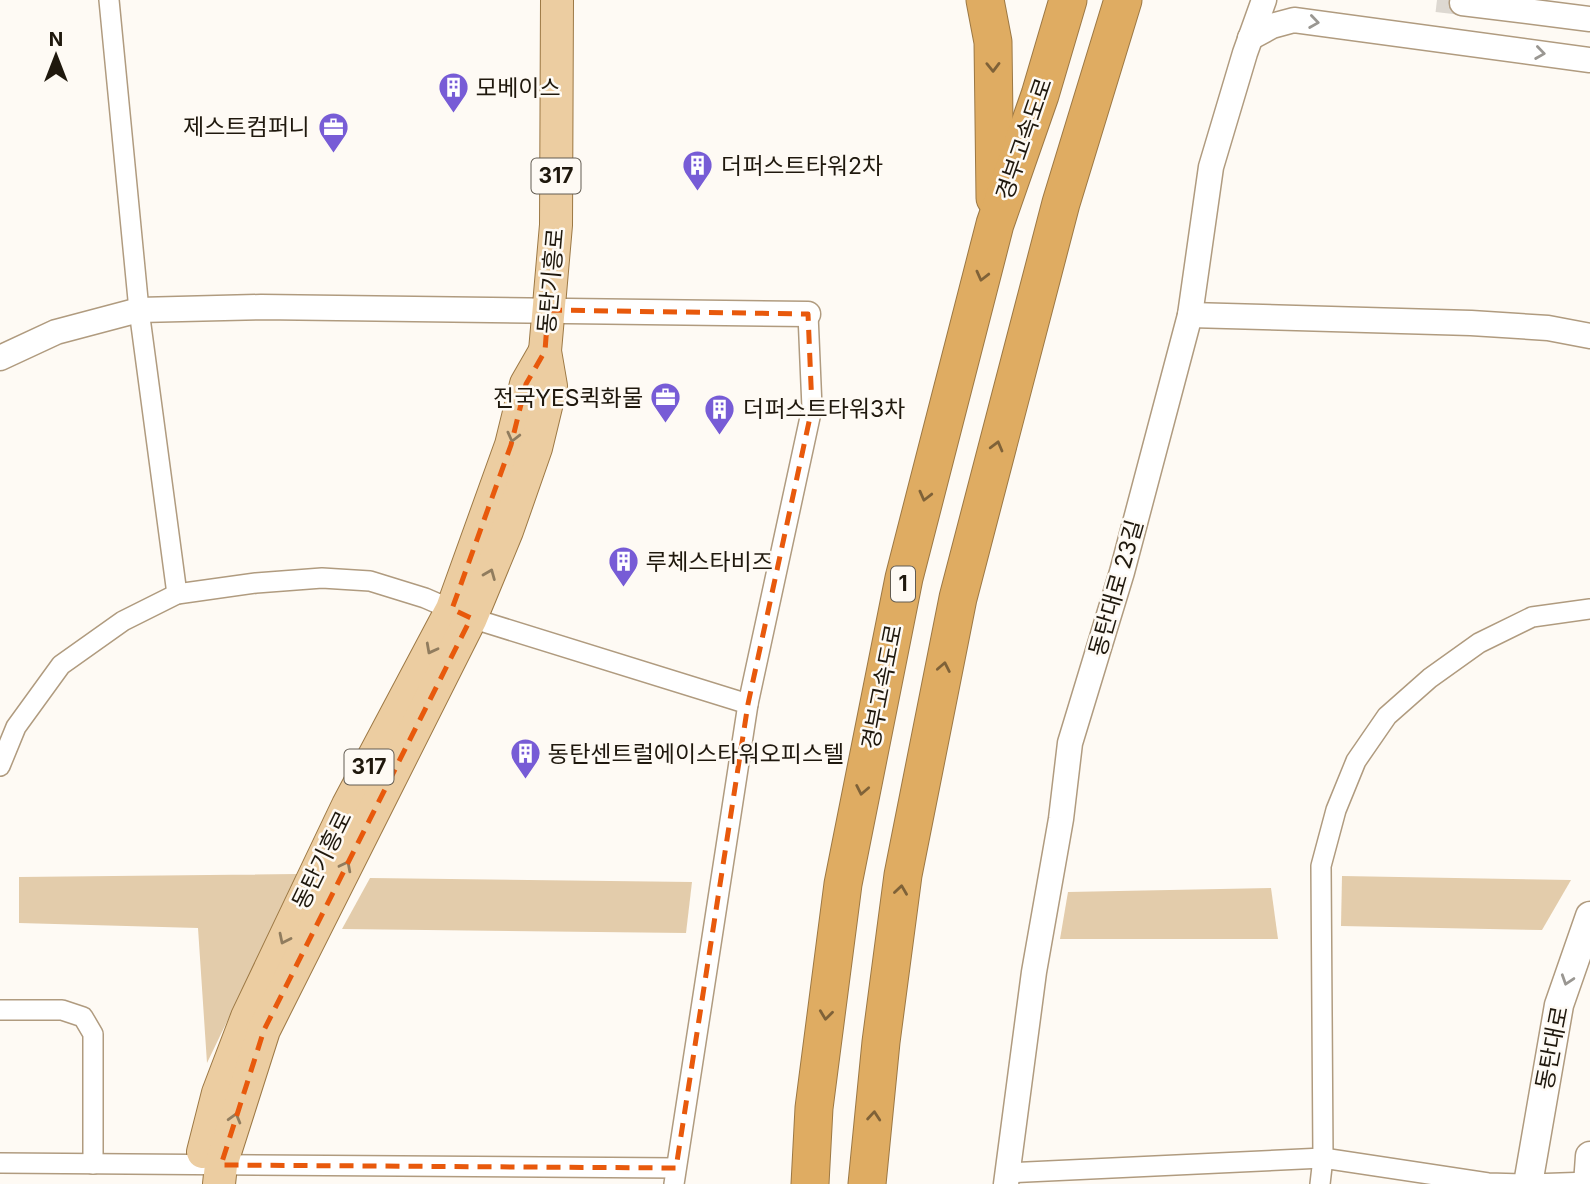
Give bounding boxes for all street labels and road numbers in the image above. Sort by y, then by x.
street label: 경부고속도로 [990,74,1058,204]
road number: 317 [532,158,580,194]
street label: 동탄기흥로 [532,227,570,335]
street label: 동탄대로 23길 [1083,517,1149,659]
road number: 1 [891,566,915,602]
street label: 경부고속도로 [856,622,908,752]
road number: 317 [344,750,394,784]
street label: 동탄기흥로 [286,806,358,914]
street label: 동탄대로 [1530,1004,1574,1092]

